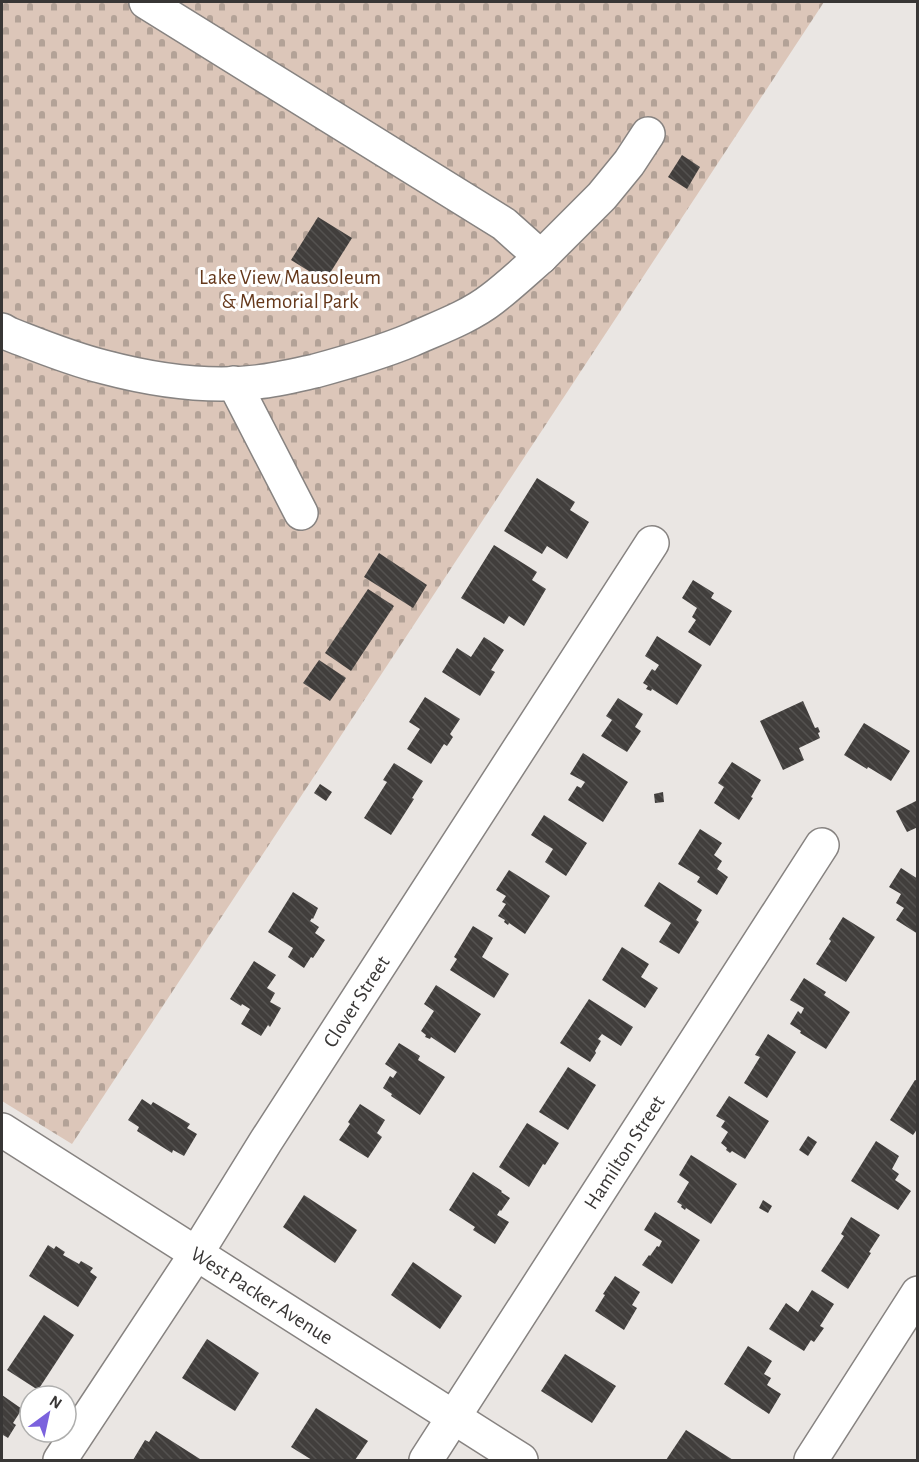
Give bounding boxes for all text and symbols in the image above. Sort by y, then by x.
park label: Lake View Mausoleum & Memorial Park [199,267,381,312]
street label: Clover Street [319,952,393,1051]
street label: Hamilton Street [580,1091,669,1213]
street label: West Packer Avenue [187,1242,337,1348]
north arrow [18,1384,78,1444]
text: N [47,1393,65,1412]

